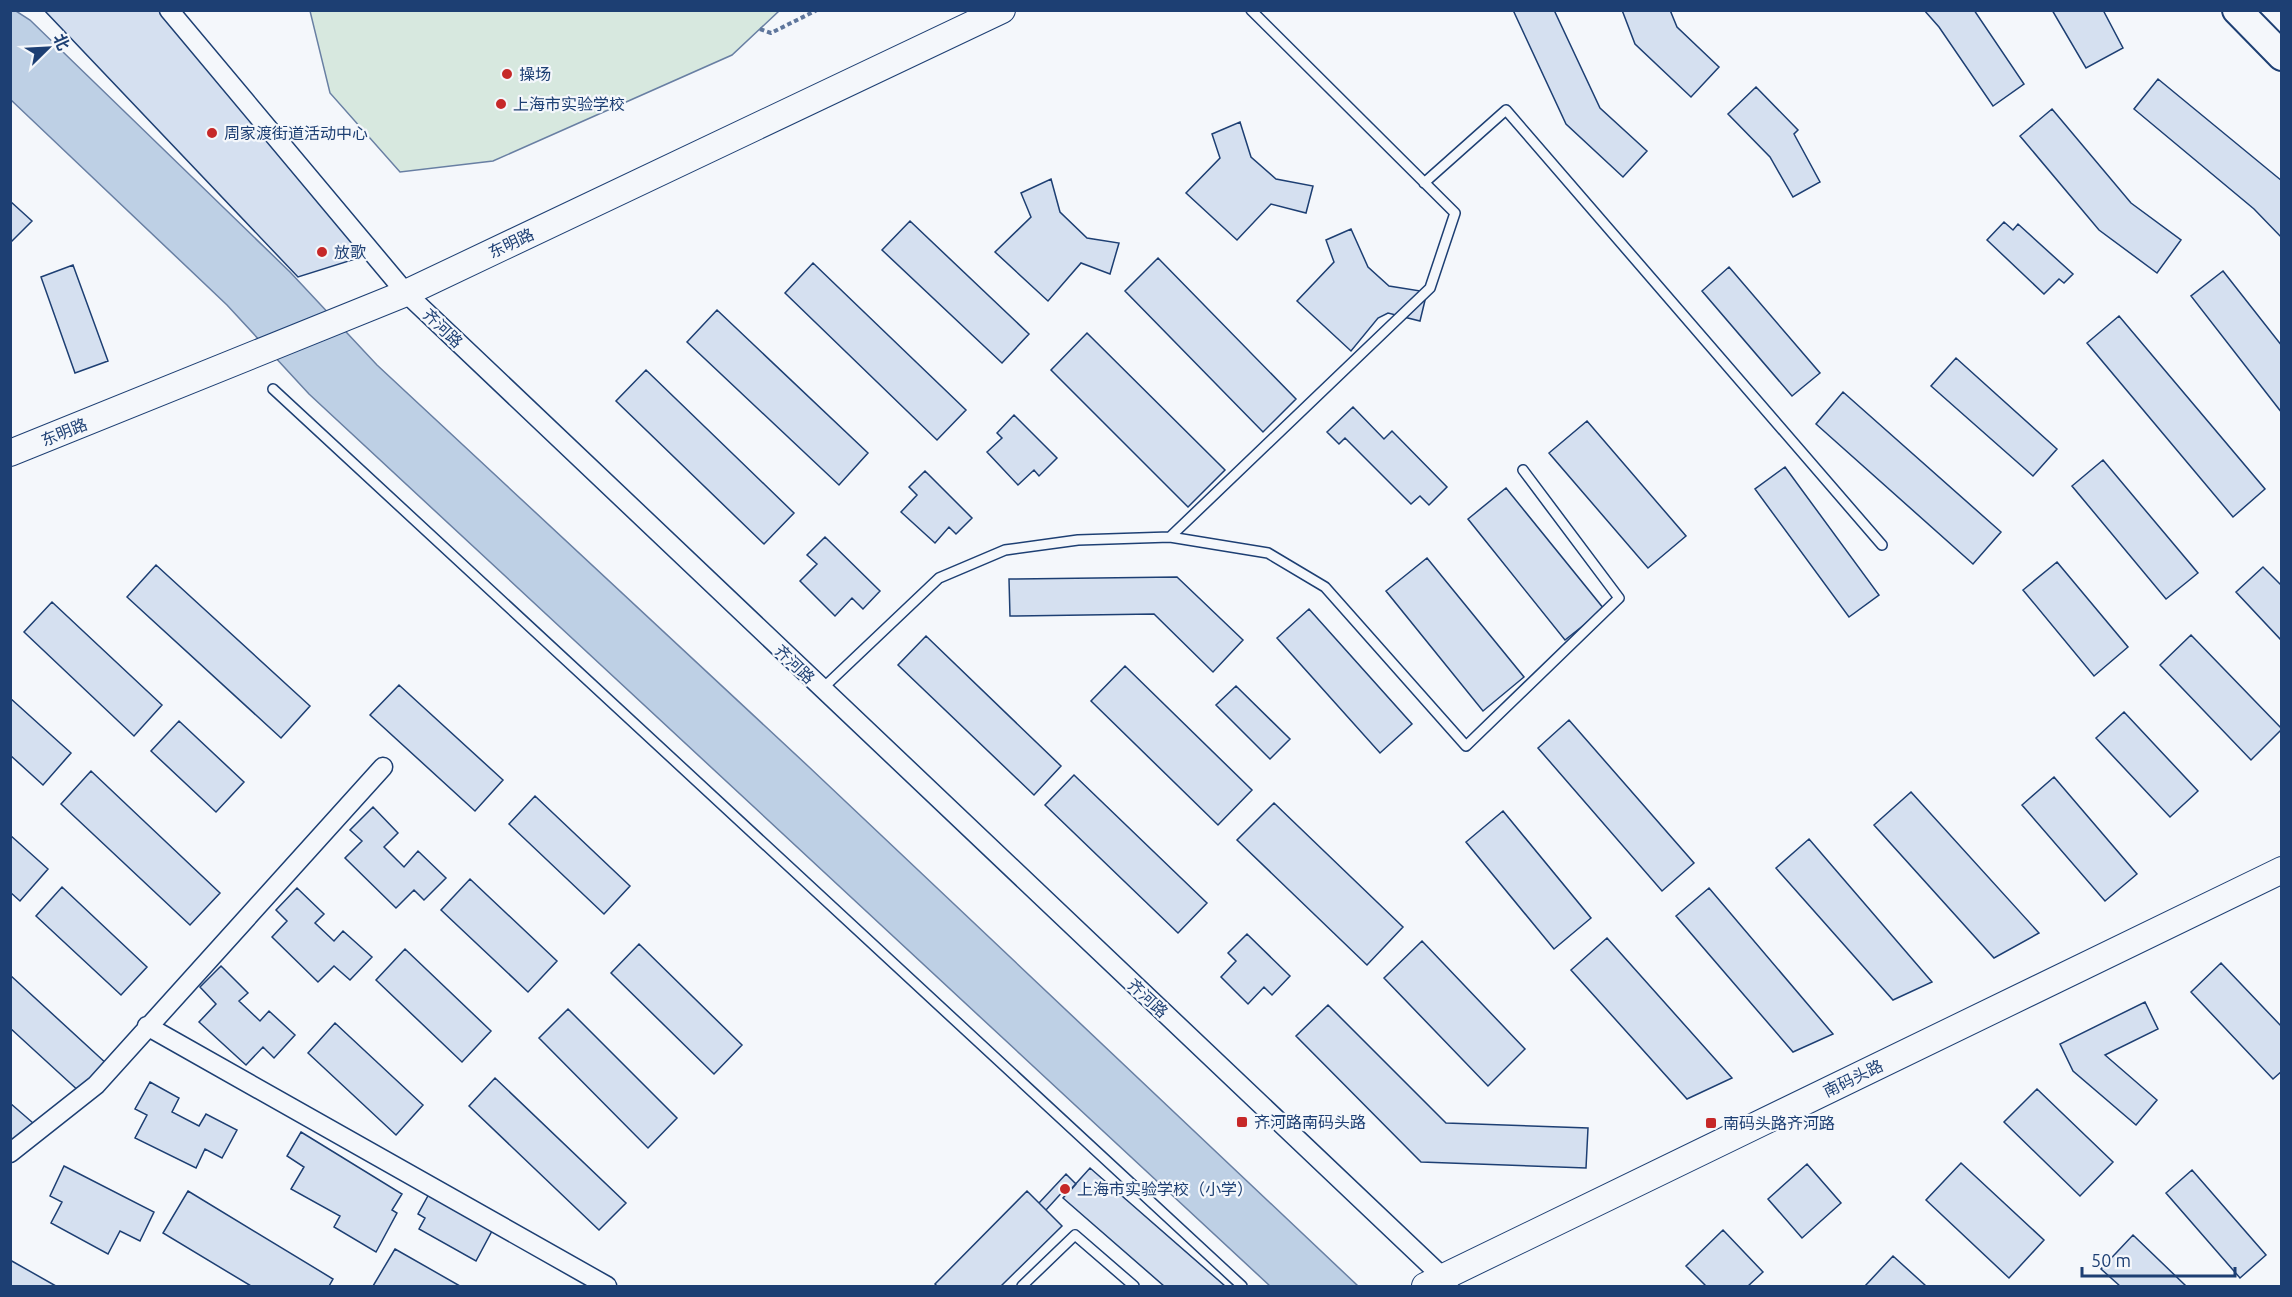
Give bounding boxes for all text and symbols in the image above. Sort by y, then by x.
north arrow [18,18,78,78]
text: 北 [50,31,73,53]
place label: 操场 [519,65,551,83]
marker: 操场 [500,67,514,81]
place label: 上海市实验学校 [513,95,625,113]
marker: 上海市实验学校 [494,97,508,111]
place label: 周家渡街道活动中心 [224,124,368,142]
marker: 周家渡街道活动中心 [205,126,219,140]
street label: 东明路 [485,225,537,261]
place label: 放歌 [334,243,366,261]
marker: 放歌 [315,245,329,259]
street label: 齐河路 [419,305,467,351]
street label: 东明路 [38,415,90,449]
street label: 齐河路 [771,641,819,687]
street label: 齐河路 [1124,975,1172,1021]
street label: 南码头路 [1820,1056,1886,1100]
place label: 齐河路南码头路 [1254,1113,1366,1131]
place label: 南码头路齐河路 [1723,1114,1835,1132]
marker: 齐河路南码头路 [1235,1115,1249,1129]
marker: 南码头路齐河路 [1704,1116,1718,1130]
place label: 上海市实验学校（小学） [1077,1180,1253,1198]
marker: 上海市实验学校（小学） [1058,1182,1072,1196]
scale bar [2082,1240,2235,1278]
text: 50 m [2091,1250,2131,1270]

